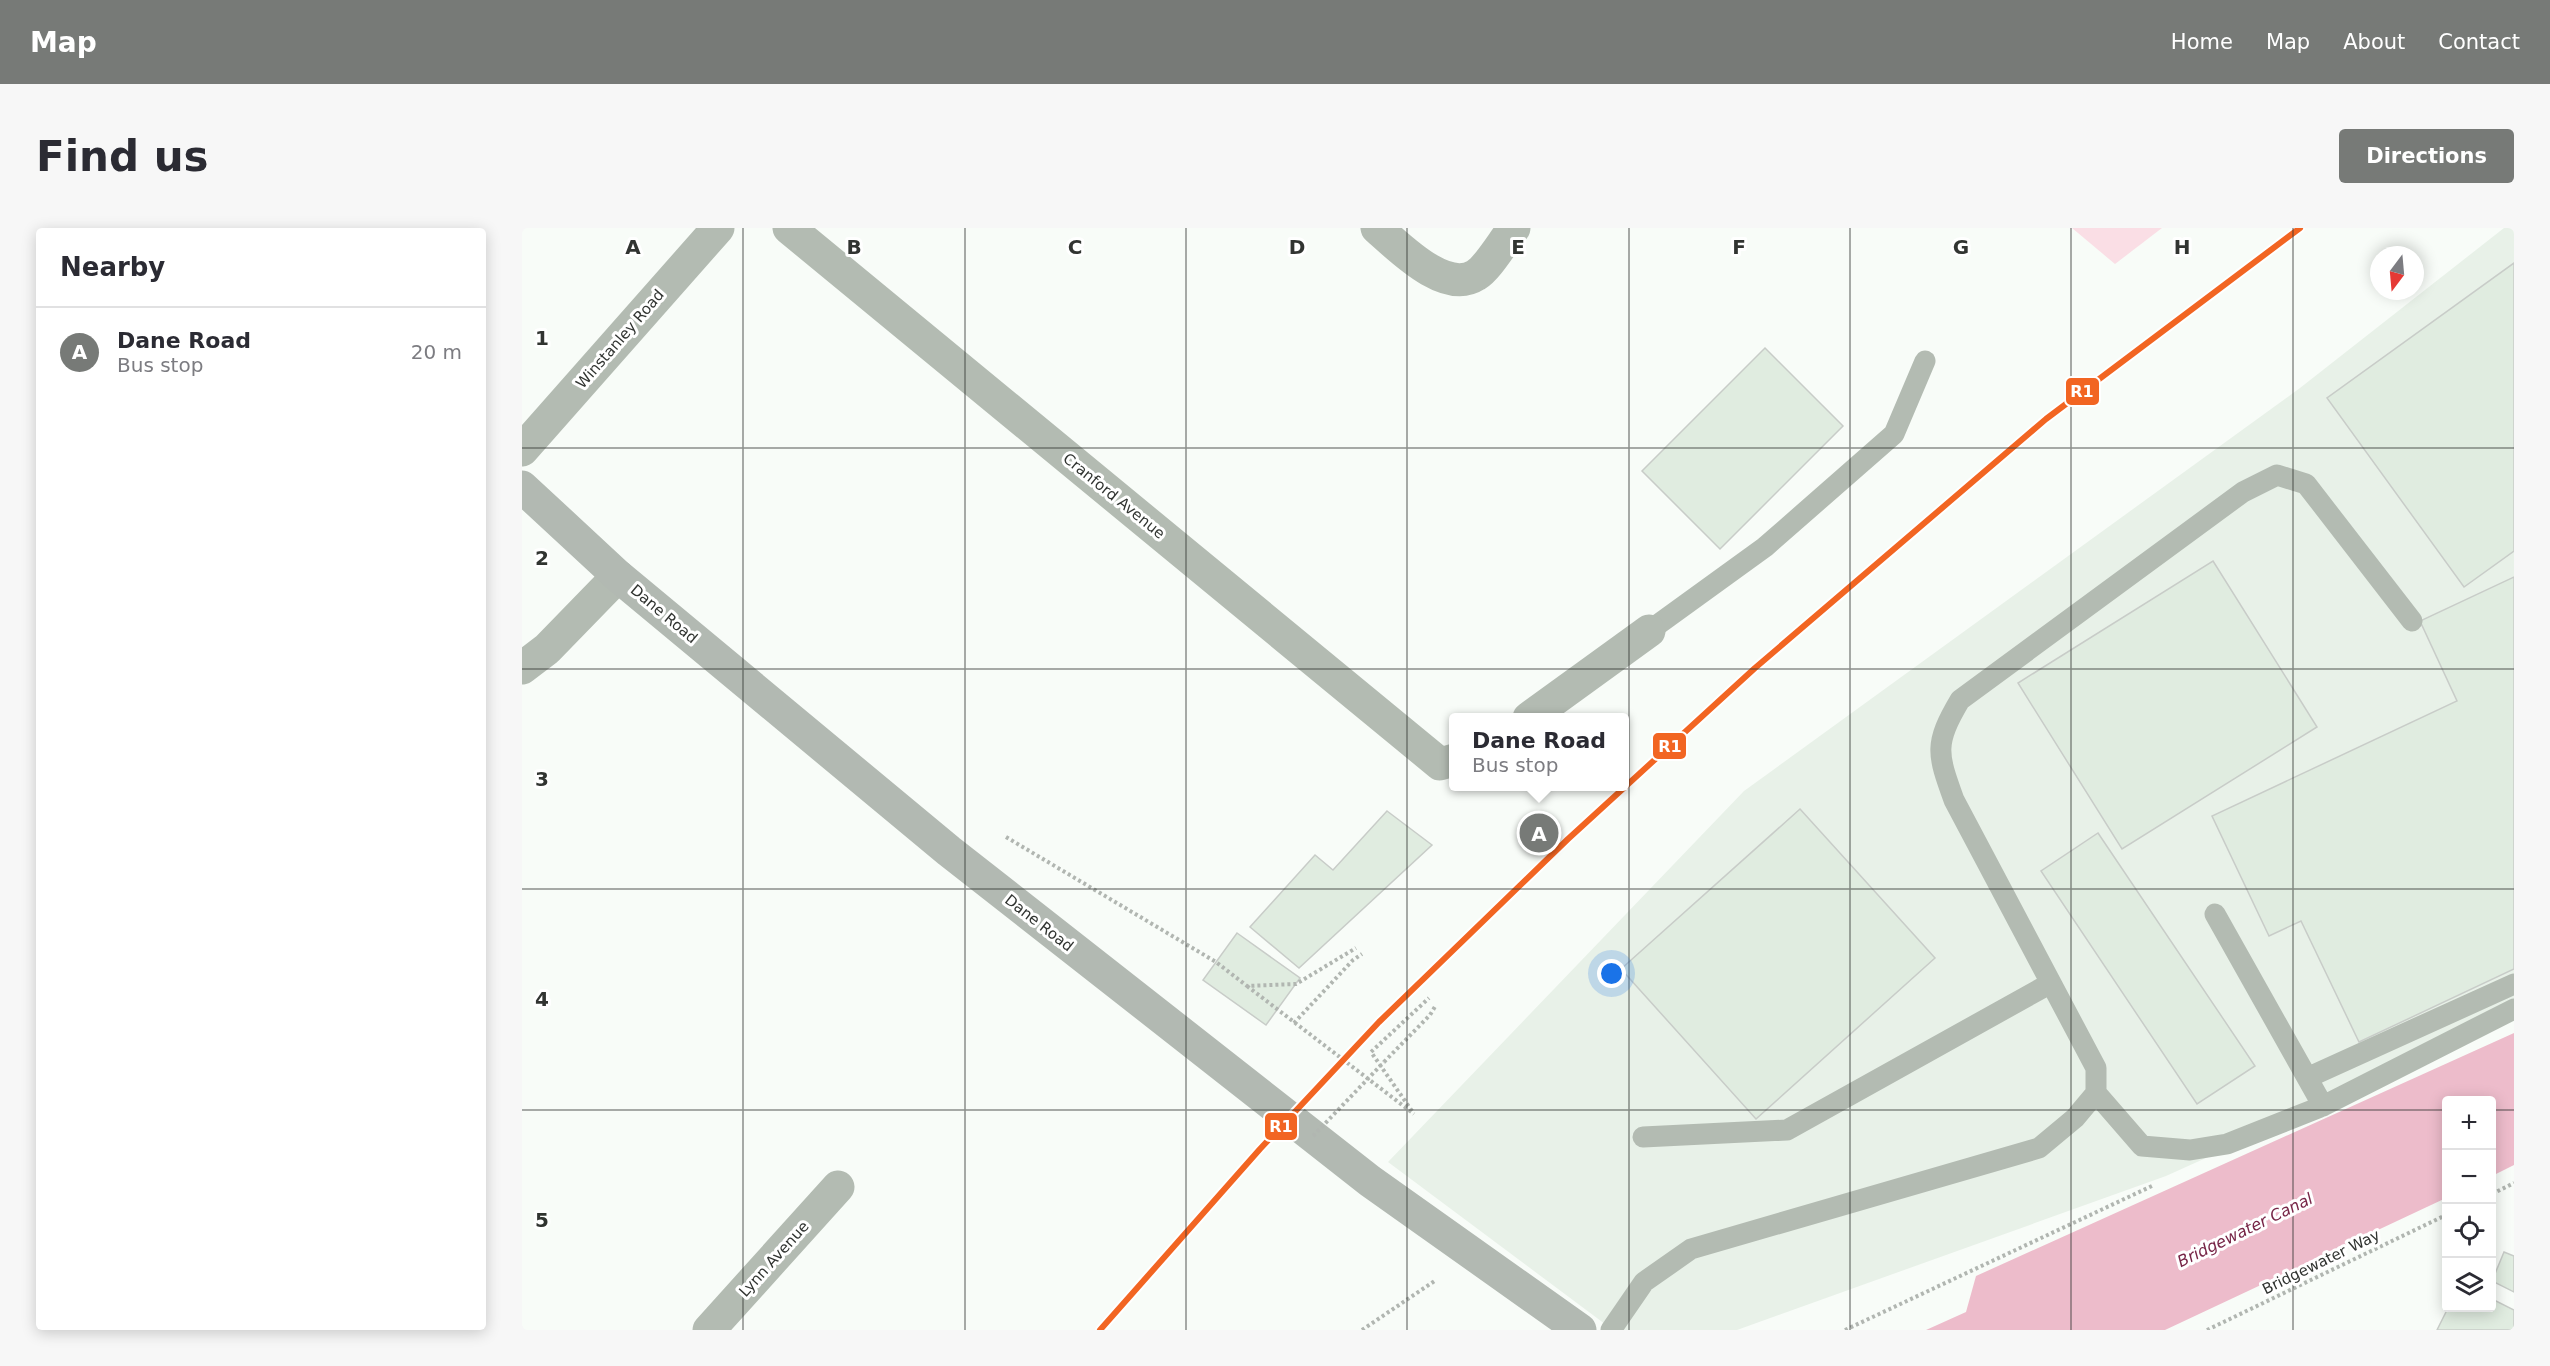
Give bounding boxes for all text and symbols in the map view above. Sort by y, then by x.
text: Map [30,26,97,59]
text: Home [2171,30,2233,54]
text: Map [2266,30,2310,54]
text: About [2343,30,2405,54]
text: Contact [2438,30,2520,54]
button: Directions [2339,129,2514,183]
text: Find us [36,132,209,181]
text: A [625,235,641,259]
text: B [846,235,862,259]
text: C [1068,235,1082,259]
text: D [1289,235,1305,259]
text: E [1511,235,1525,259]
text: F [1732,235,1746,259]
text: G [1953,235,1969,259]
text: H [2174,235,2190,259]
north arrow [2370,246,2424,300]
text: Nearby [60,252,165,282]
street label: Winstanley Road [572,286,668,392]
text: 1 [535,326,549,350]
text: Dane Road [117,328,251,353]
text: A [72,340,87,364]
text: 20 m [411,340,462,364]
text: Bus stop [117,353,203,377]
line badge: R1 [2065,377,2100,406]
text: R1 [2070,382,2094,401]
street label: Cranford Avenue [1059,449,1169,543]
text: 2 [535,546,549,570]
street label: Dane Road [627,581,701,647]
popup [1449,713,1629,791]
text: Dane Road [1472,728,1606,753]
line badge: R1 [1652,732,1687,760]
text: R1 [1658,737,1682,756]
text: Bus stop [1472,753,1558,777]
text: 3 [535,767,549,791]
pin: A [1520,810,1558,856]
street label: Dane Road [1001,891,1077,955]
your location [1597,959,1626,988]
text: 4 [535,987,549,1011]
map controls [2442,1096,2496,1312]
button: + [2442,1096,2496,1150]
line badge: R1 [1264,1112,1298,1141]
text: R1 [1269,1117,1293,1136]
button: − [2442,1150,2496,1204]
water label: Bridgewater Canal [2174,1189,2316,1271]
button: locate [2442,1204,2496,1258]
text: 5 [535,1208,549,1232]
street label: Lynn Avenue [735,1218,813,1300]
street label: Bridgewater Way [2259,1226,2383,1298]
button: layers [2442,1258,2496,1312]

